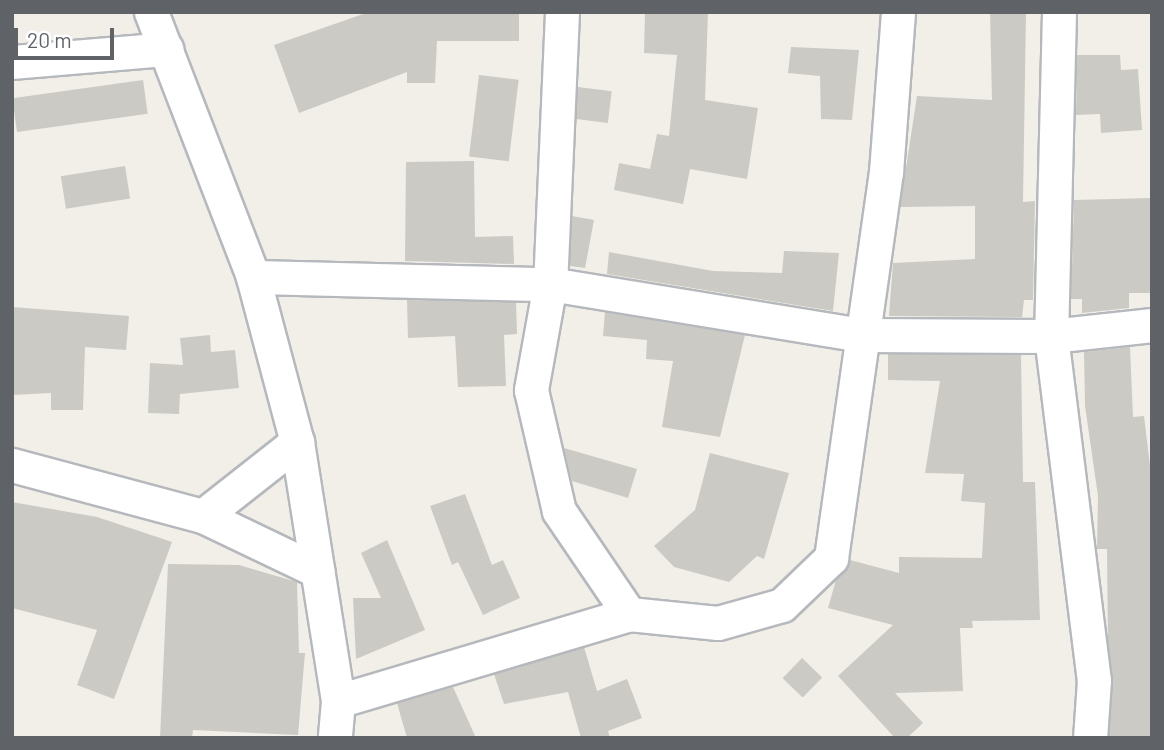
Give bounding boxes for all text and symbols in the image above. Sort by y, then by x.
scale bar [18,14,117,58]
text: 20 m [27,27,72,52]

